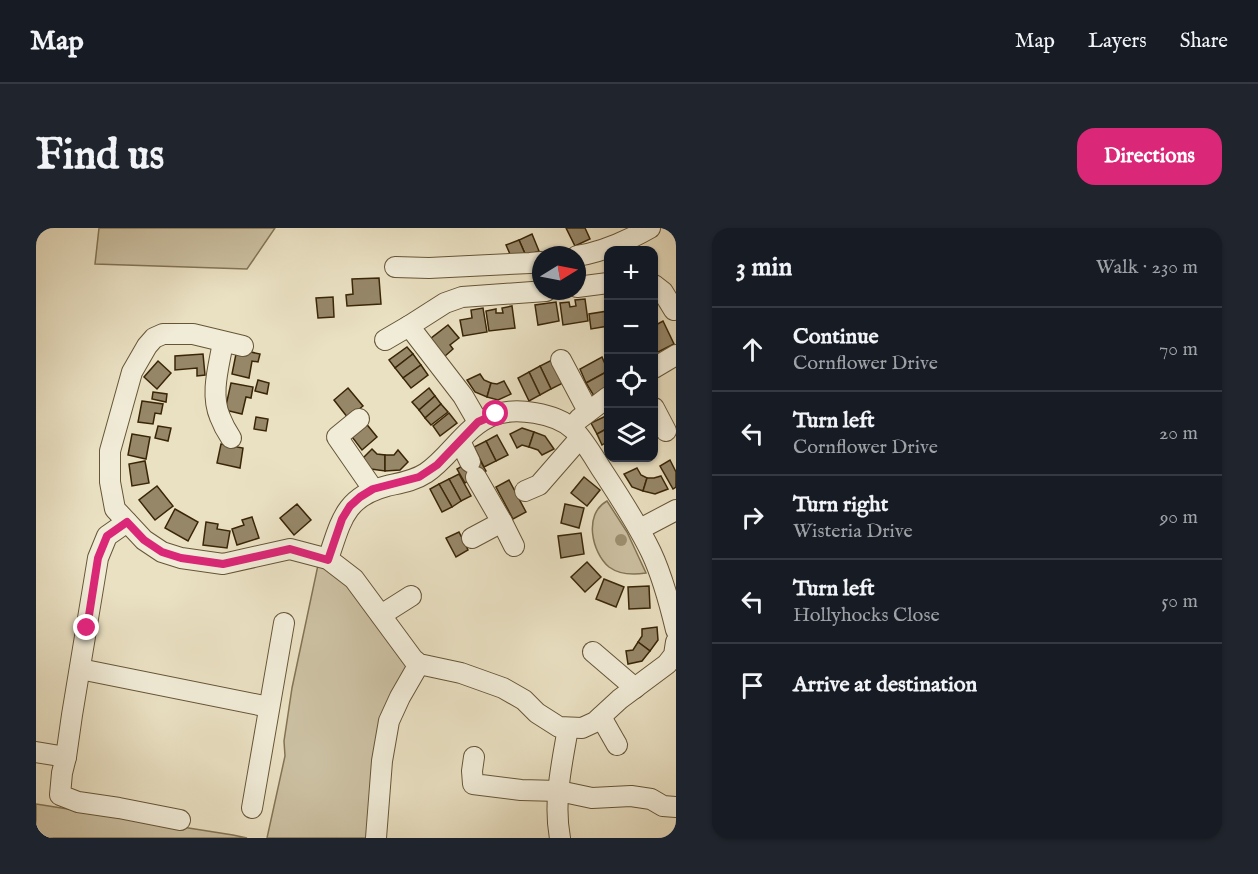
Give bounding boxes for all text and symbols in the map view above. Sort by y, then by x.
text: Map [30,24,84,59]
text: Map [1015,28,1055,55]
text: Layers [1088,28,1147,55]
text: Share [1180,28,1228,55]
button: Directions [1077,128,1222,185]
text: Find us [36,130,164,183]
north arrow [532,246,586,300]
map controls [604,246,658,462]
button: + [604,246,658,300]
text: 3 min [736,251,792,284]
text: Walk · 230 m [1096,255,1198,280]
button: − [604,300,658,354]
text: Continue [793,323,879,351]
icon: ahead [736,333,769,366]
text: 70 m [1159,337,1198,362]
text: Cornflower Drive [793,351,938,376]
button: locate [604,354,658,408]
route start [482,400,508,426]
text: Turn left [793,407,875,435]
button: layers [604,408,658,462]
icon: left [736,417,769,450]
text: 20 m [1159,421,1198,446]
text: Cornflower Drive [793,435,938,460]
text: Turn right [793,491,888,519]
icon: right [736,501,769,534]
text: 90 m [1160,505,1198,530]
text: Wisteria Drive [793,519,913,544]
text: Turn left [793,575,875,603]
icon: left [736,585,769,618]
text: 50 m [1161,589,1198,614]
text: Hollyhocks Close [793,603,940,628]
route end [73,614,99,640]
icon: arrive [736,669,769,702]
text: Arrive at destination [793,671,977,699]

